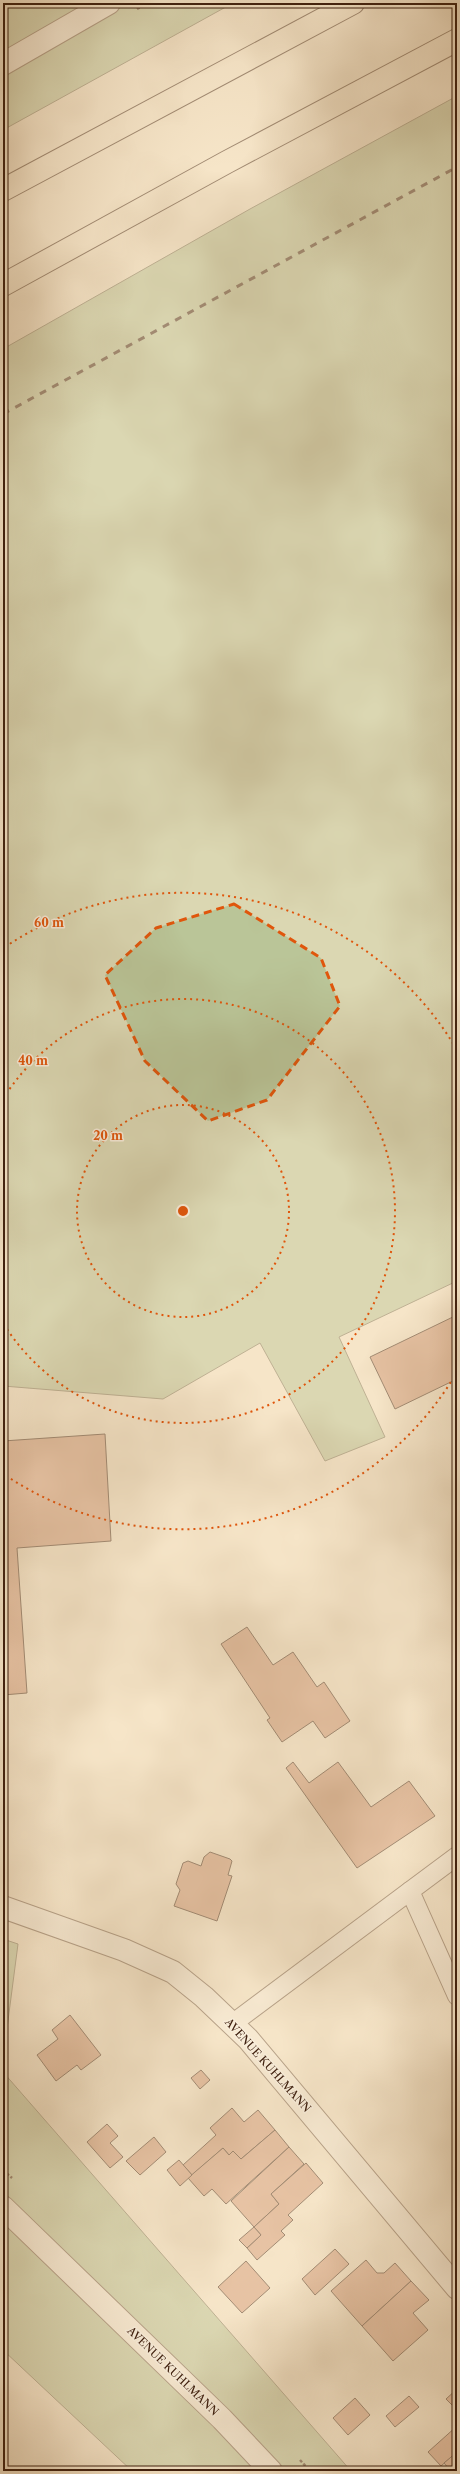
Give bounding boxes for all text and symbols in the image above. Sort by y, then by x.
text: 60 m [34,915,64,930]
text: 40 m [18,1053,48,1068]
text: 20 m [93,1128,123,1143]
centre of rings [176,1204,190,1218]
street label: AVENUE KUHLMANN [221,2014,314,2115]
street label: AVENUE KUHLMANN [124,2323,222,2418]

